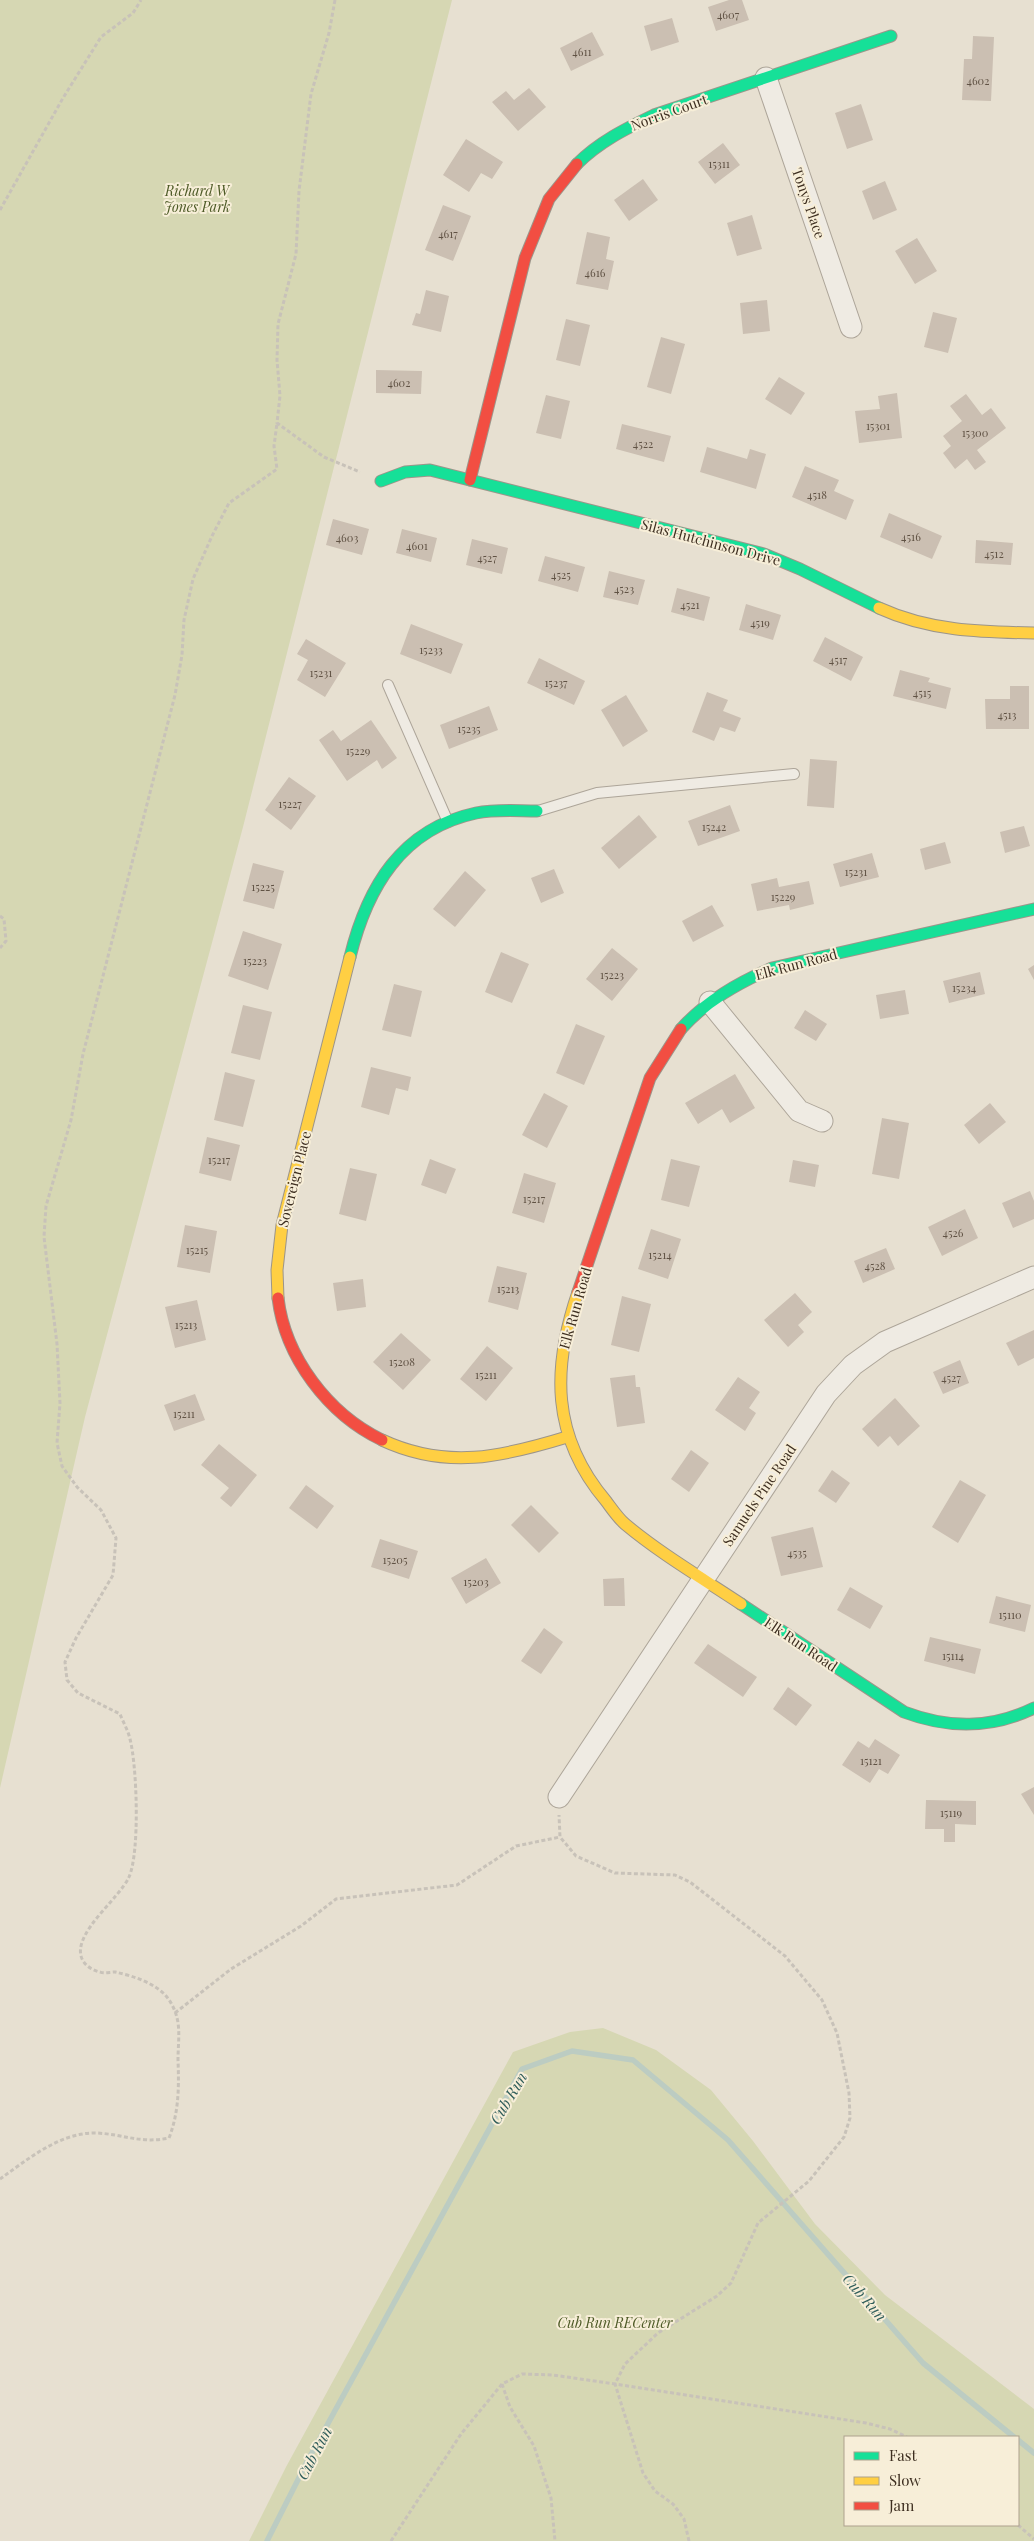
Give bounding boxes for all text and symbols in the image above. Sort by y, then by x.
house number: 4607 [717,7,740,22]
house number: 4611 [572,44,592,59]
house number: 4602 [967,73,990,88]
street label: Norris Court [628,89,711,135]
house number: 15311 [708,156,730,171]
street label: Tonys Place [788,165,830,241]
park label: Richard W Jones Park [164,181,230,216]
house number: 4617 [438,226,458,241]
house number: 4616 [585,265,606,280]
house number: 4602 [388,375,411,390]
house number: 15301 [866,418,890,433]
house number: 15300 [962,425,989,440]
house number: 4522 [633,436,653,451]
house number: 4518 [807,487,827,502]
street label: Silas Hutchinson Drive [639,514,783,570]
house number: 4516 [901,529,921,544]
house number: 4603 [336,530,358,545]
house number: 4601 [406,538,428,553]
house number: 4512 [984,546,1004,561]
house number: 4527 [477,550,497,565]
house number: 4525 [551,567,571,582]
house number: 4523 [614,581,634,596]
house number: 4521 [680,597,700,612]
house number: 4519 [750,615,770,630]
house number: 15233 [419,642,443,657]
house number: 4517 [829,652,848,667]
house number: 15231 [310,665,332,680]
house number: 15237 [544,675,568,690]
house number: 4515 [913,685,932,700]
house number: 4513 [998,707,1016,722]
house number: 15235 [457,721,481,736]
house number: 15229 [346,743,371,758]
house number: 15227 [278,796,302,811]
house number: 15242 [702,819,726,834]
house number: 15231 [845,864,867,879]
house number: 15225 [251,879,275,894]
house number: 15229 [771,889,796,904]
street label: Elk Run Road [753,944,839,984]
house number: 15223 [243,953,267,968]
house number: 15223 [600,967,624,982]
house number: 15234 [952,980,977,995]
street label: Sovereign Place [273,1129,315,1229]
house number: 15217 [208,1152,231,1167]
house number: 15217 [523,1191,546,1206]
house number: 4526 [943,1225,964,1240]
house number: 15215 [186,1242,209,1257]
house number: 15214 [648,1247,672,1262]
house number: 4528 [865,1258,886,1273]
street label: Elk Run Road [554,1265,596,1351]
house number: 15213 [497,1281,519,1296]
house number: 15213 [175,1317,197,1332]
house number: 15208 [389,1354,415,1369]
house number: 15211 [475,1367,497,1382]
house number: 4527 [941,1370,961,1385]
house number: 15211 [173,1406,195,1421]
street label: Samuels Pine Road [718,1440,800,1550]
house number: 4535 [787,1545,807,1560]
house number: 15205 [383,1552,408,1567]
house number: 15203 [463,1574,489,1589]
house number: 15110 [998,1607,1022,1622]
street label: Elk Run Road [761,1613,841,1675]
house number: 15114 [942,1648,965,1663]
house number: 15121 [860,1753,882,1768]
house number: 15119 [940,1805,963,1820]
water label: Cub Run [485,2068,531,2128]
water label: Cub Run [839,2269,891,2325]
park label: Cub Run RECenter [558,2313,673,2332]
water label: Cub Run [292,2423,336,2483]
legend [844,2436,1019,2526]
text: Fast [889,2445,918,2465]
text: Slow [889,2470,921,2490]
text: Jam [888,2495,915,2515]

